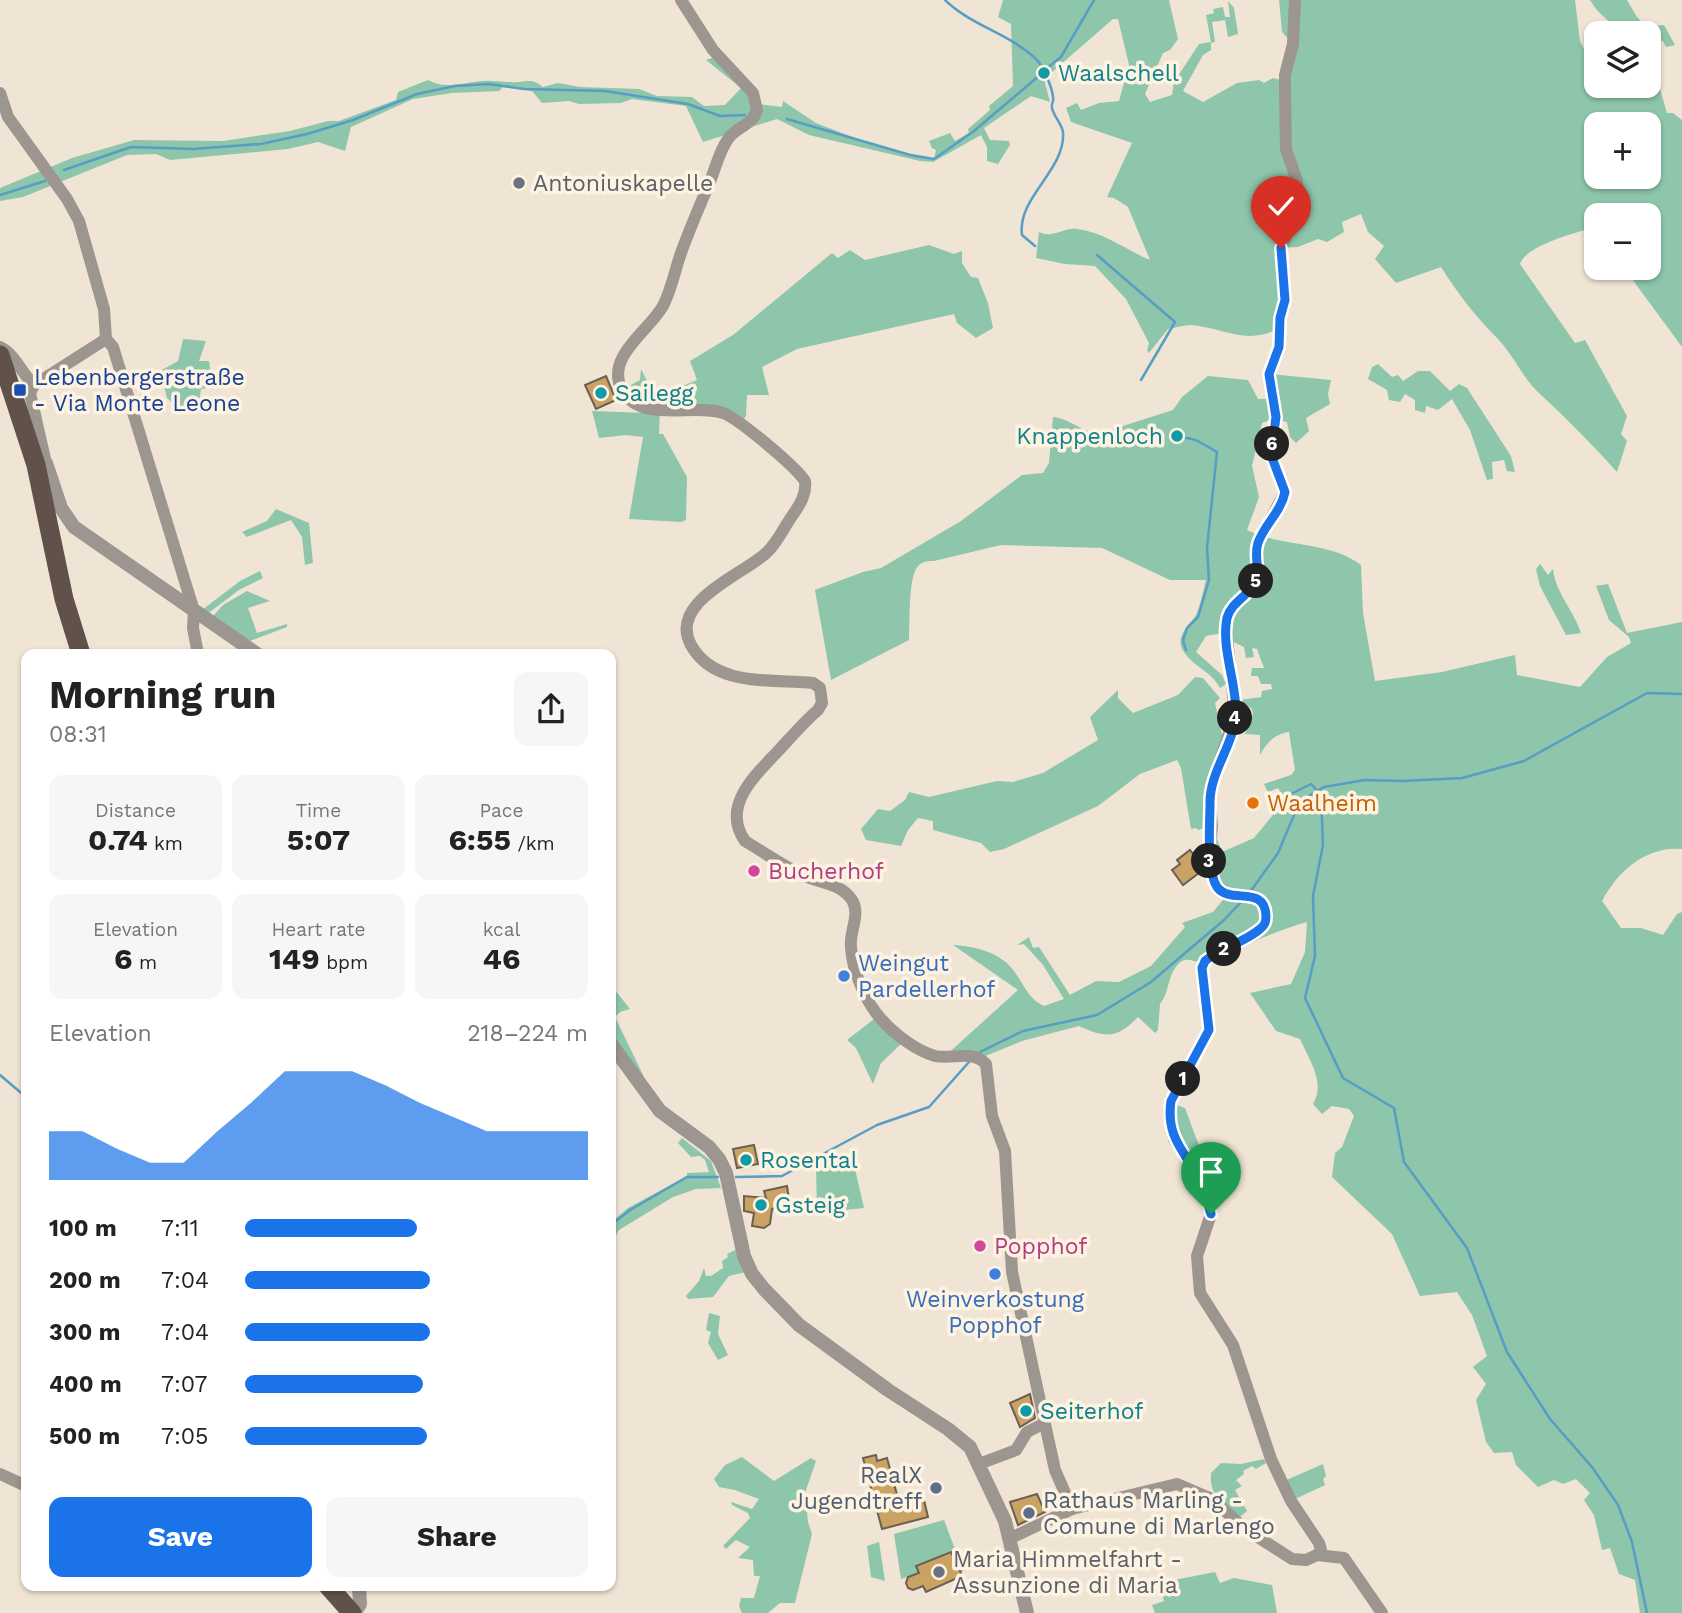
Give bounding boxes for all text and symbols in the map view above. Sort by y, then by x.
map controls [1584,21,1661,280]
button: layers [1584,21,1661,98]
place label: Waalschell [1058,60,1179,87]
marker: Waalschell [1036,65,1052,81]
button: + [1584,112,1661,189]
place label: Antoniuskapelle [533,170,713,197]
marker: Antoniuskapelle [511,175,527,191]
pin [1251,176,1311,248]
icon: check [1262,187,1300,225]
button: − [1584,203,1661,280]
place label: Lebenbergerstraße - Via Monte Leone [34,364,245,417]
place label: Sailegg [615,380,694,407]
marker: Lebenbergerstraße - Via Monte Leone [12,382,28,398]
marker: Sailegg [593,385,609,401]
place label: Knappenloch [1016,423,1163,450]
pin: 6 [1254,426,1290,462]
marker: Knappenloch [1169,428,1185,444]
text: 6 [1266,432,1277,455]
pin: 5 [1238,564,1274,598]
text: 5 [1250,569,1261,592]
button: share [514,672,588,746]
text: Morning run [49,673,276,717]
pin: 4 [1218,700,1252,736]
text: 4 [1228,706,1241,729]
text: 08:31 [49,721,107,748]
place label: Waalheim [1267,790,1377,817]
marker: Waalheim [1245,795,1261,811]
text: Distance [95,799,176,822]
text: Time [296,799,341,822]
text: Pace [480,799,523,822]
text: 0.74 [88,822,148,857]
text: 5:07 [287,822,350,857]
text: 6:55 [448,822,511,857]
text: km [148,832,183,855]
text: /km [511,832,555,855]
pin: 3 [1192,844,1226,878]
text: 3 [1203,849,1214,872]
place label: Bucherhof [768,858,884,885]
marker: Bucherhof [746,863,762,879]
text: Elevation [93,918,178,941]
text: Heart rate [272,918,365,941]
text: kcal [483,918,520,941]
pin: 2 [1206,932,1242,967]
text: 2 [1218,937,1229,960]
text: 6 [114,941,132,976]
text: 149 [269,941,320,976]
text: 46 [483,941,520,976]
place label: Weingut Pardellerhof [858,950,995,1003]
text: m [132,951,157,974]
text: bpm [320,951,368,974]
marker: Weingut Pardellerhof [836,968,852,984]
text: Elevation [49,1020,152,1047]
text: 218–224 m [467,1020,588,1047]
pin: 1 [1166,1062,1200,1096]
text: 1 [1178,1067,1187,1090]
pin [1181,1142,1241,1214]
place label: Rosental [760,1147,858,1174]
marker: Rosental [738,1152,754,1168]
icon: arrive [1192,1153,1230,1191]
place label: Gsteig [775,1192,846,1219]
marker: Gsteig [753,1197,769,1213]
text: 100 m [49,1215,117,1242]
text: 7:11 [161,1215,199,1242]
place label: Popphof [994,1233,1087,1260]
marker: Popphof [972,1238,988,1254]
marker: Weinverkostung Popphof [987,1266,1003,1282]
text: 200 m [49,1267,121,1294]
text: 7:04 [161,1267,209,1294]
place label: Weinverkostung Popphof [906,1286,1085,1339]
text: 300 m [49,1319,120,1346]
text: 7:04 [161,1319,209,1346]
text: 400 m [49,1371,122,1398]
text: 7:07 [161,1371,207,1398]
place label: Seiterhof [1040,1398,1143,1425]
marker: Seiterhof [1018,1403,1034,1419]
text: 500 m [49,1423,120,1450]
text: 7:05 [161,1423,208,1450]
place label: RealX Jugendtreff [791,1462,922,1515]
marker: RealX Jugendtreff [928,1480,944,1496]
place label: Rathaus Marling - Comune di Marlengo [1043,1487,1275,1540]
button: Save [49,1497,312,1577]
button: Share [326,1497,588,1577]
marker: Rathaus Marling - Comune di Marlengo [1021,1505,1037,1521]
place label: Maria Himmelfahrt - Assunzione di Maria [953,1546,1182,1599]
marker: Maria Himmelfahrt - Assunzione di Maria [931,1564,947,1580]

